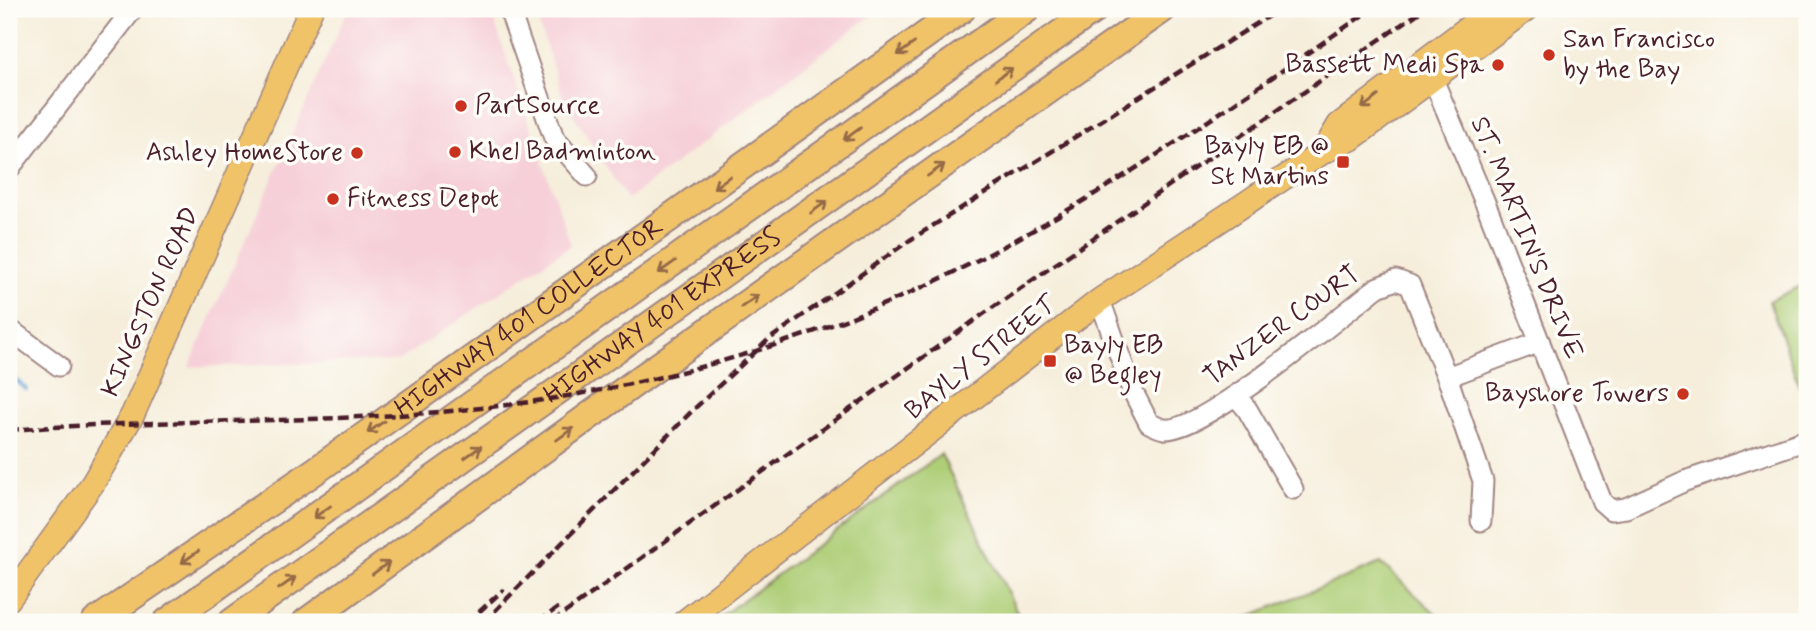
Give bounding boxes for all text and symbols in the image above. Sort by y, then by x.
place label: San Francisco by the Bay [1563,23,1715,87]
one-way arrow [897,41,916,56]
marker: San Francisco by the Bay [1541,47,1557,63]
place label: Bassett Medi Spa [1286,48,1484,82]
marker: Bassett Medi Spa [1490,57,1506,73]
one-way arrow [994,67,1013,81]
place label: PartSource [475,89,600,123]
one-way arrow [1361,94,1380,109]
marker: PartSource [453,98,469,114]
street label: ST. MARTIN'S DRIVE [1462,112,1590,364]
one-way arrow [843,127,862,141]
place label: Bayly EB @ St Martins [1204,130,1329,194]
place label: Khel Badminton [469,135,656,169]
place label: Ashley HomeStore [146,136,343,170]
marker: Khel Badminton [447,144,463,160]
marker: Ashley HomeStore [349,145,365,161]
marker: Bayly EB @ St Martins [1335,154,1351,170]
one-way arrow [926,163,945,177]
one-way arrow [713,174,732,189]
place label: Fitness Depot [347,182,499,216]
marker: Fitness Depot [325,191,341,207]
one-way arrow [809,199,828,214]
street label: KINGSTON ROAD [94,202,208,402]
street label: HIGHWAY 401 COLLECTOR [388,210,671,426]
street label: HIGHWAY 401 EXPRESS [537,220,788,412]
street label: TANZER COURT [1197,258,1367,394]
one-way arrow [658,260,677,274]
street label: BAYLY STREET [898,287,1065,428]
one-way arrow [740,294,759,308]
place label: Bayly EB @ Begley [1064,329,1163,396]
marker: Bayly EB @ Begley [1042,353,1058,369]
place label: Bayshore Towers [1485,377,1669,411]
marker: Bayshore Towers [1675,386,1691,402]
one-way arrow [367,420,386,434]
one-way arrow [555,427,574,441]
one-way arrow [463,445,483,459]
one-way arrow [313,505,332,519]
one-way arrow [181,550,200,564]
one-way arrow [371,560,390,575]
one-way arrow [277,576,296,590]

